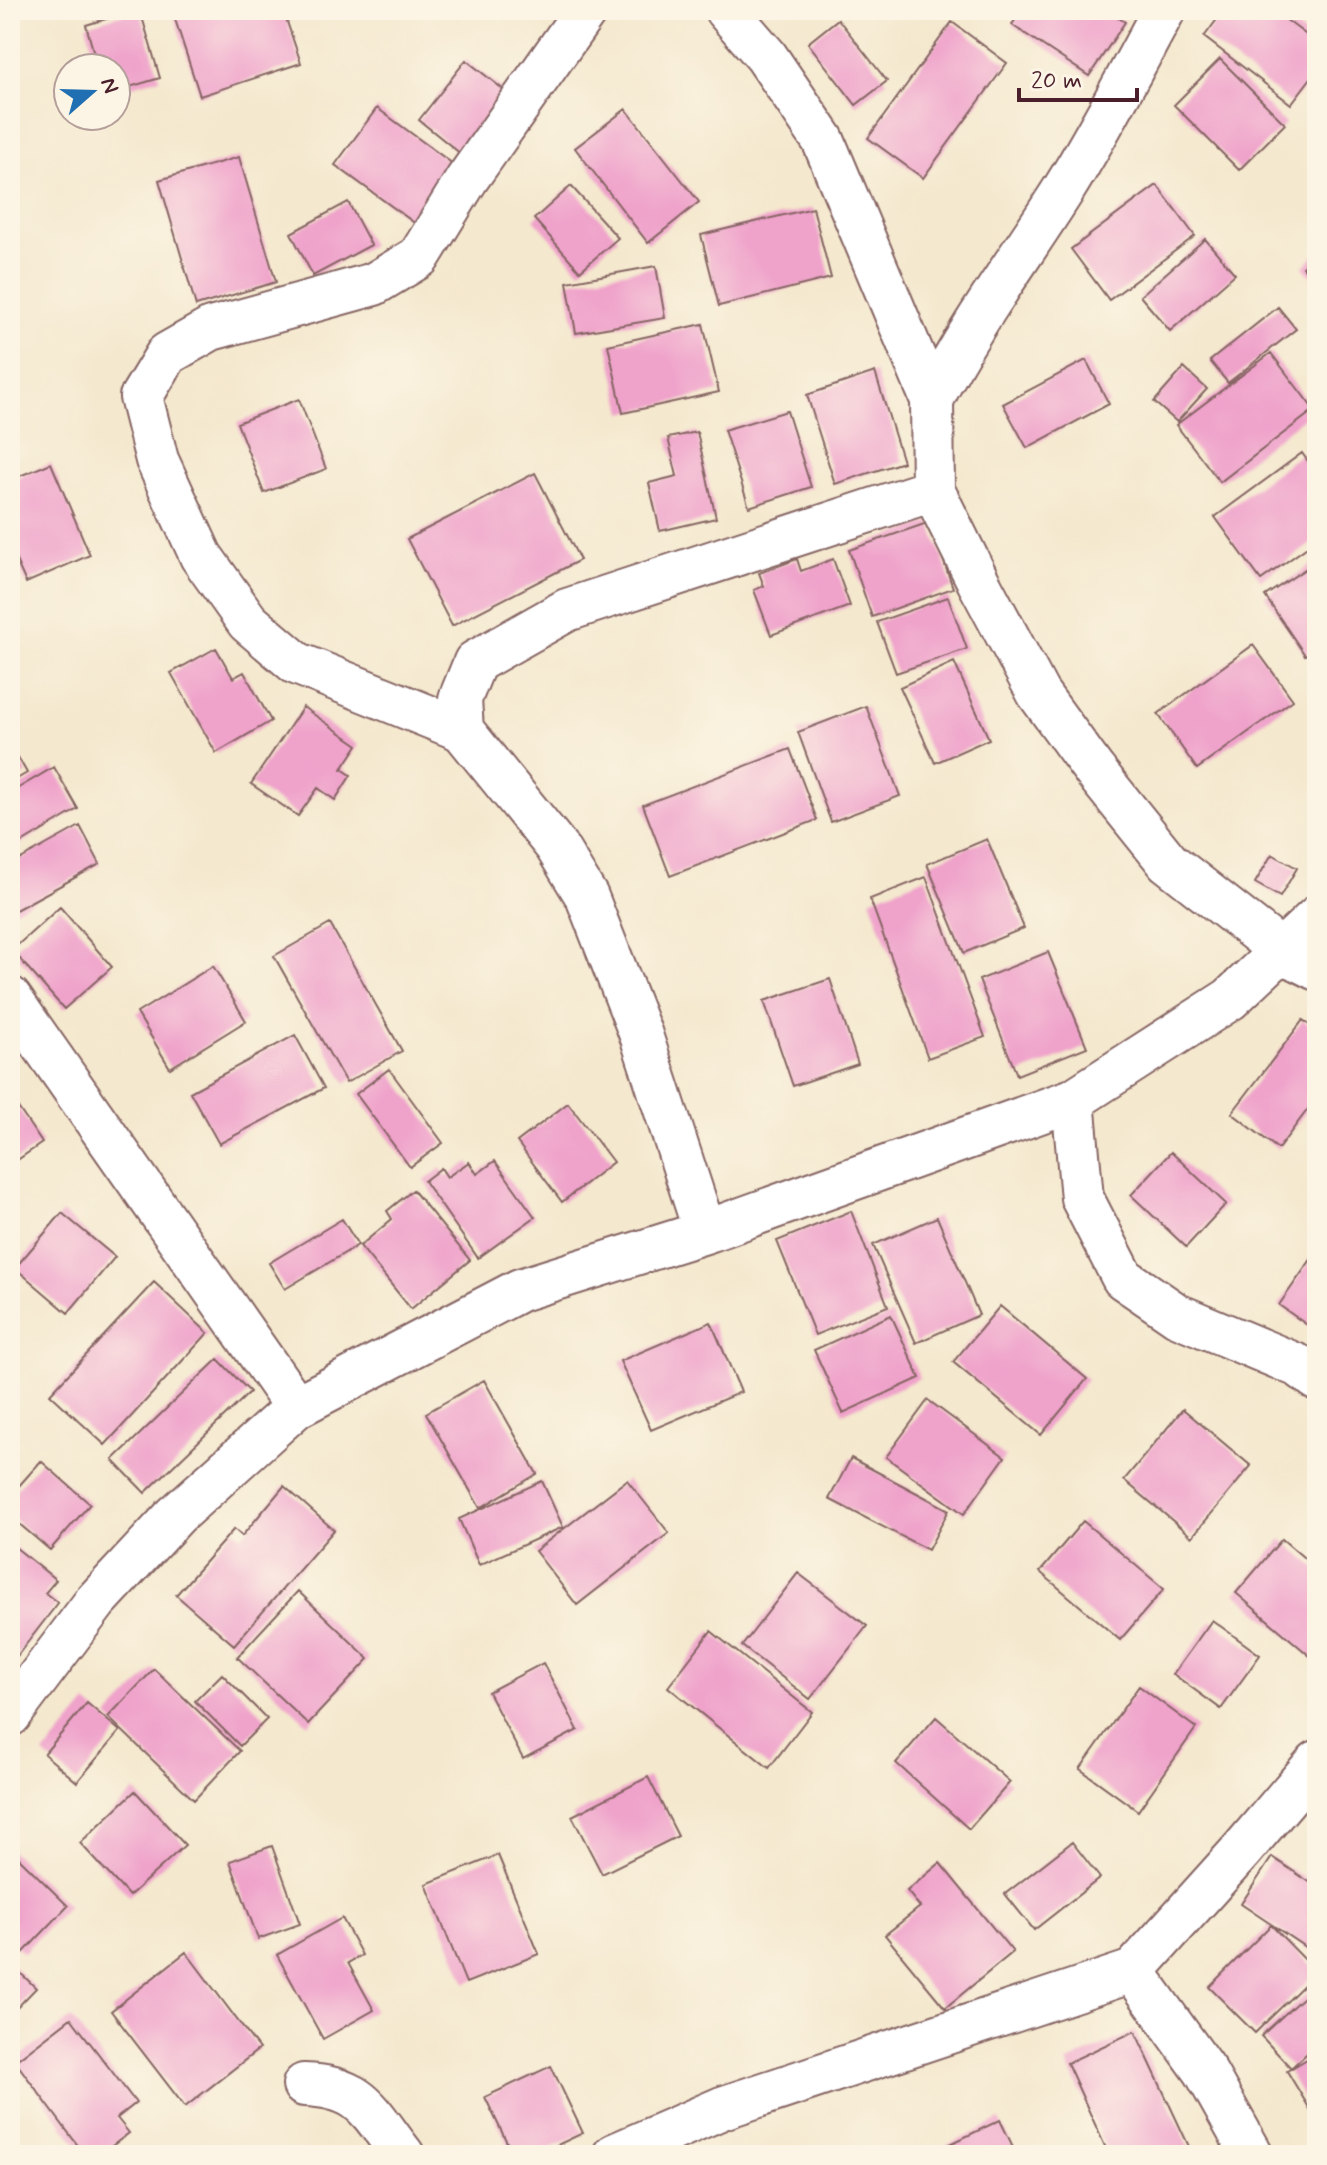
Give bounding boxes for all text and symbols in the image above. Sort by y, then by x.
north arrow [52,52,132,132]
scale bar [1019,52,1137,102]
text: 20 m [1031,66,1082,97]
text: N [93,74,125,98]

